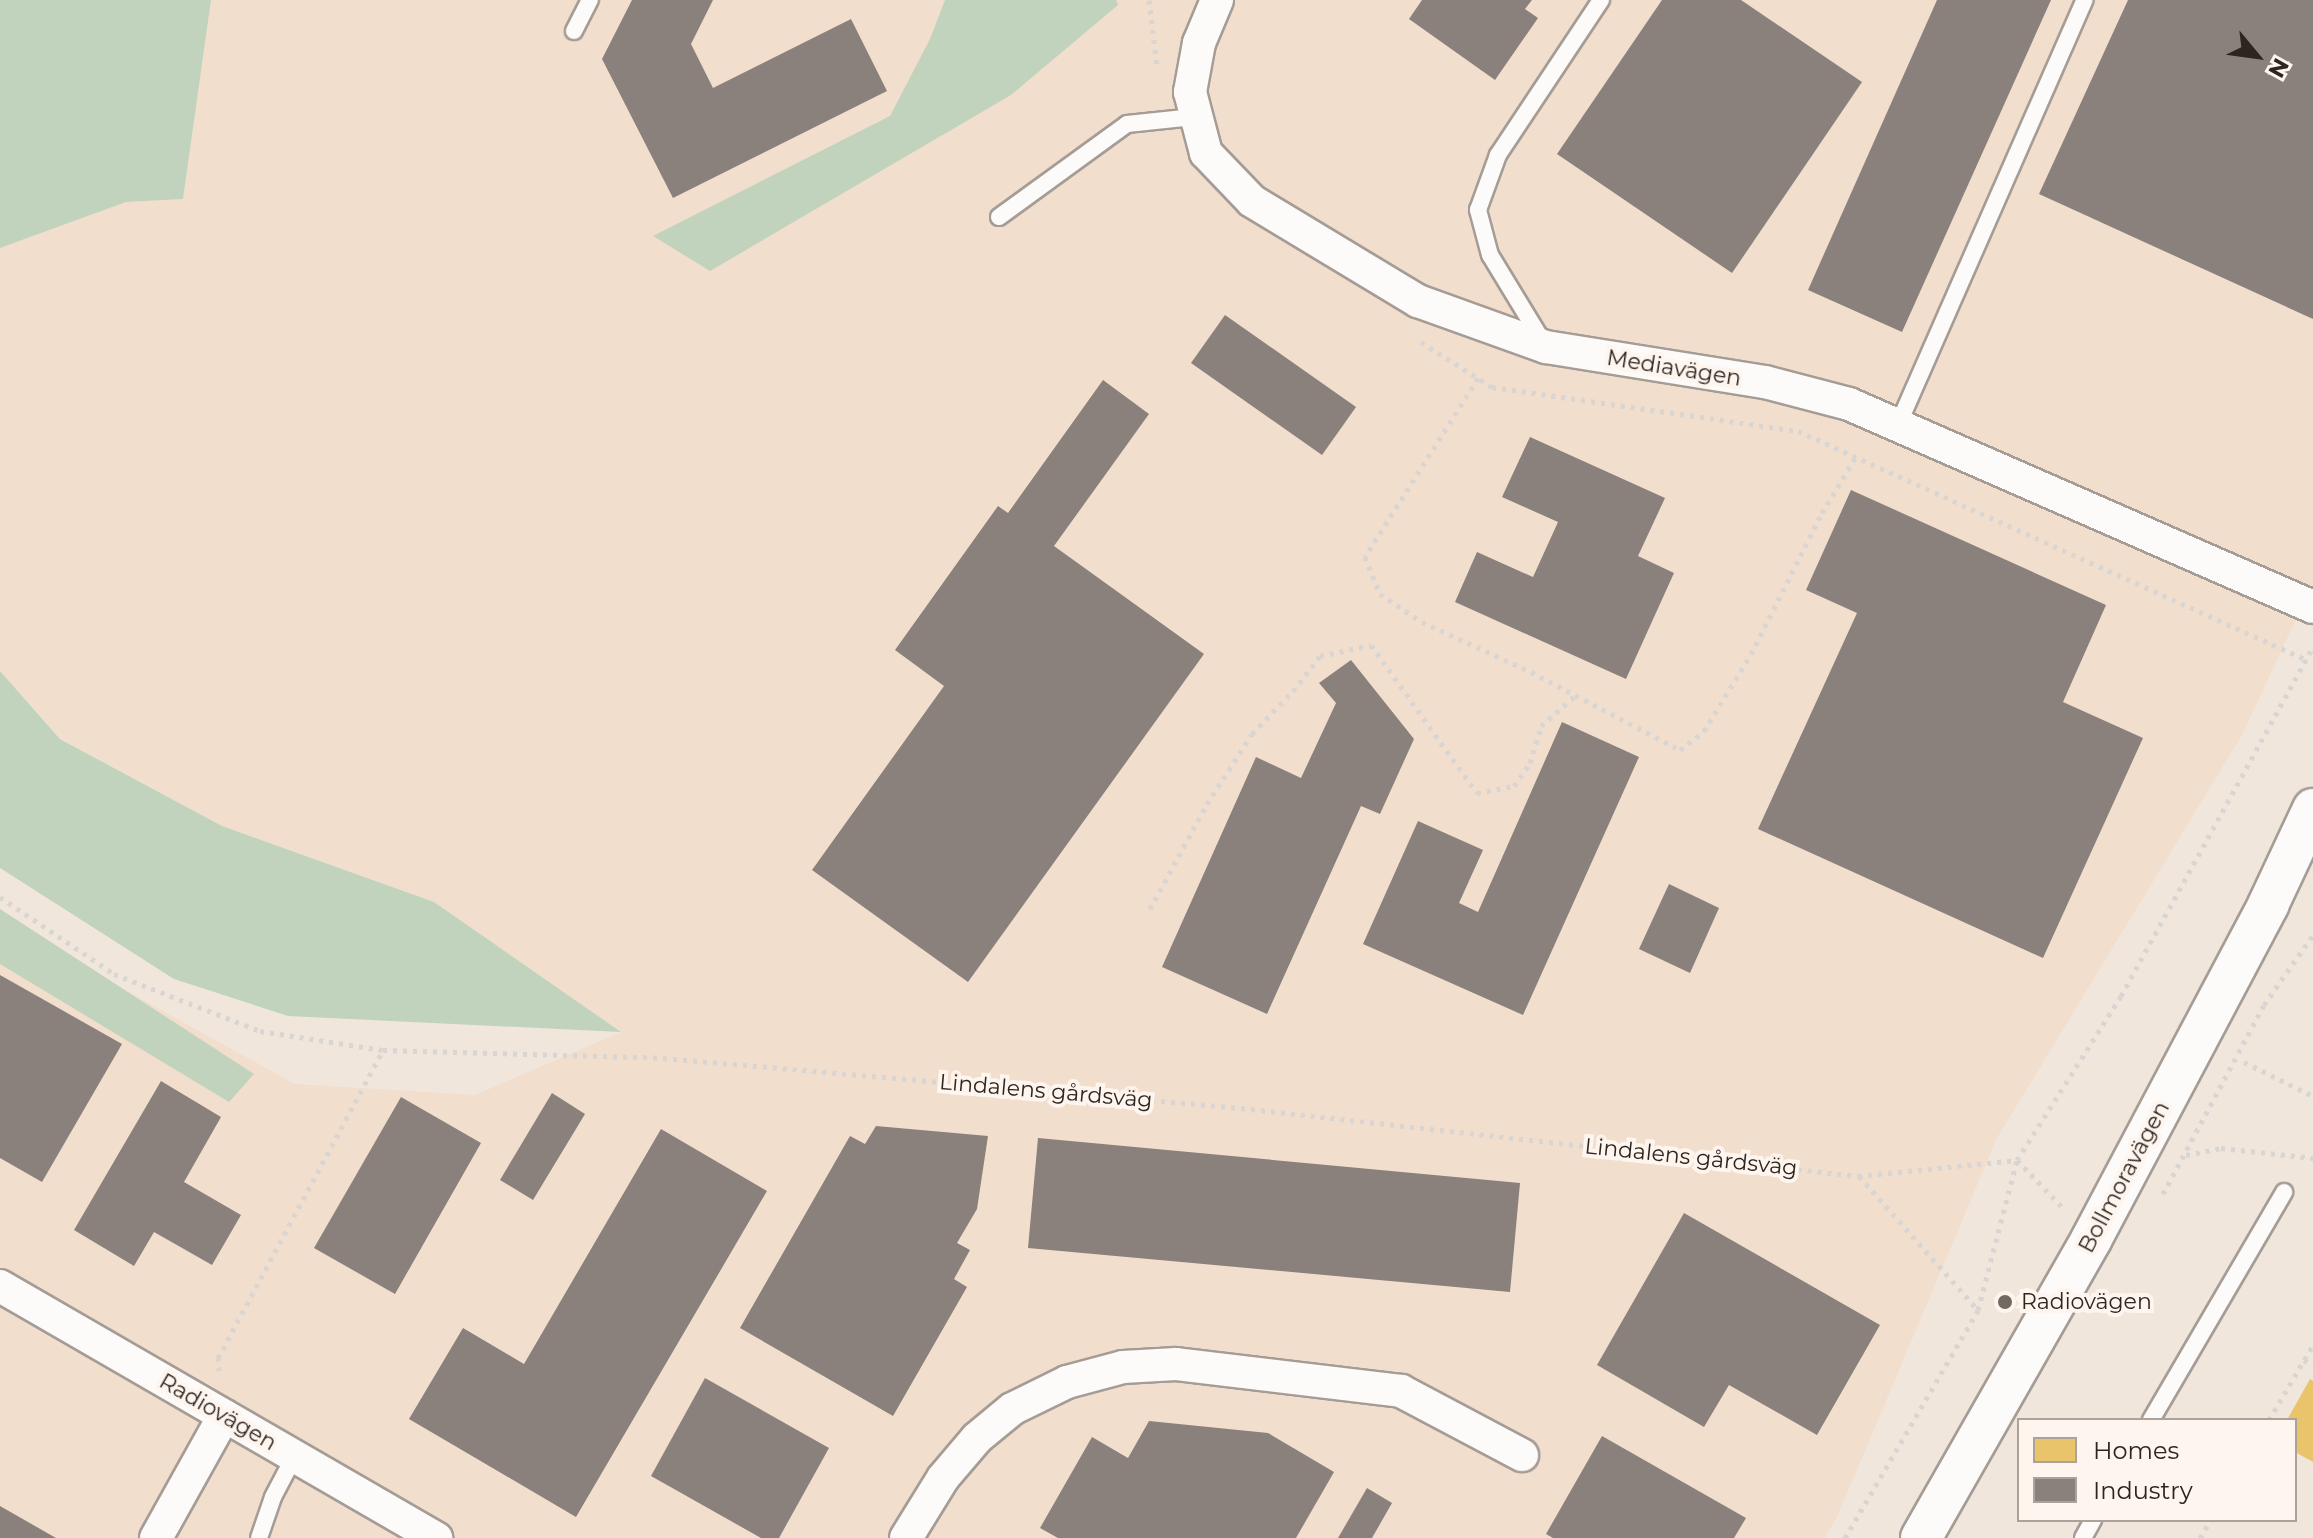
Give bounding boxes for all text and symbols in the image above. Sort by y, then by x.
north arrow [2217,16,2297,96]
text: N [2262,54,2295,82]
street label: Mediavägen [1605,344,1743,392]
street label: Lindalens gårdsväg [938,1069,1154,1113]
street label: Bollmoravägen [2073,1097,2175,1257]
street label: Lindalens gårdsväg [1583,1133,1799,1181]
place label: Radiovägen [2021,1289,2152,1315]
marker: Radiovägen [1996,1293,2014,1311]
street label: Radiovägen [155,1368,281,1456]
legend [2017,1418,2297,1522]
text: Homes [2093,1436,2179,1465]
text: Industry [2093,1476,2193,1505]

